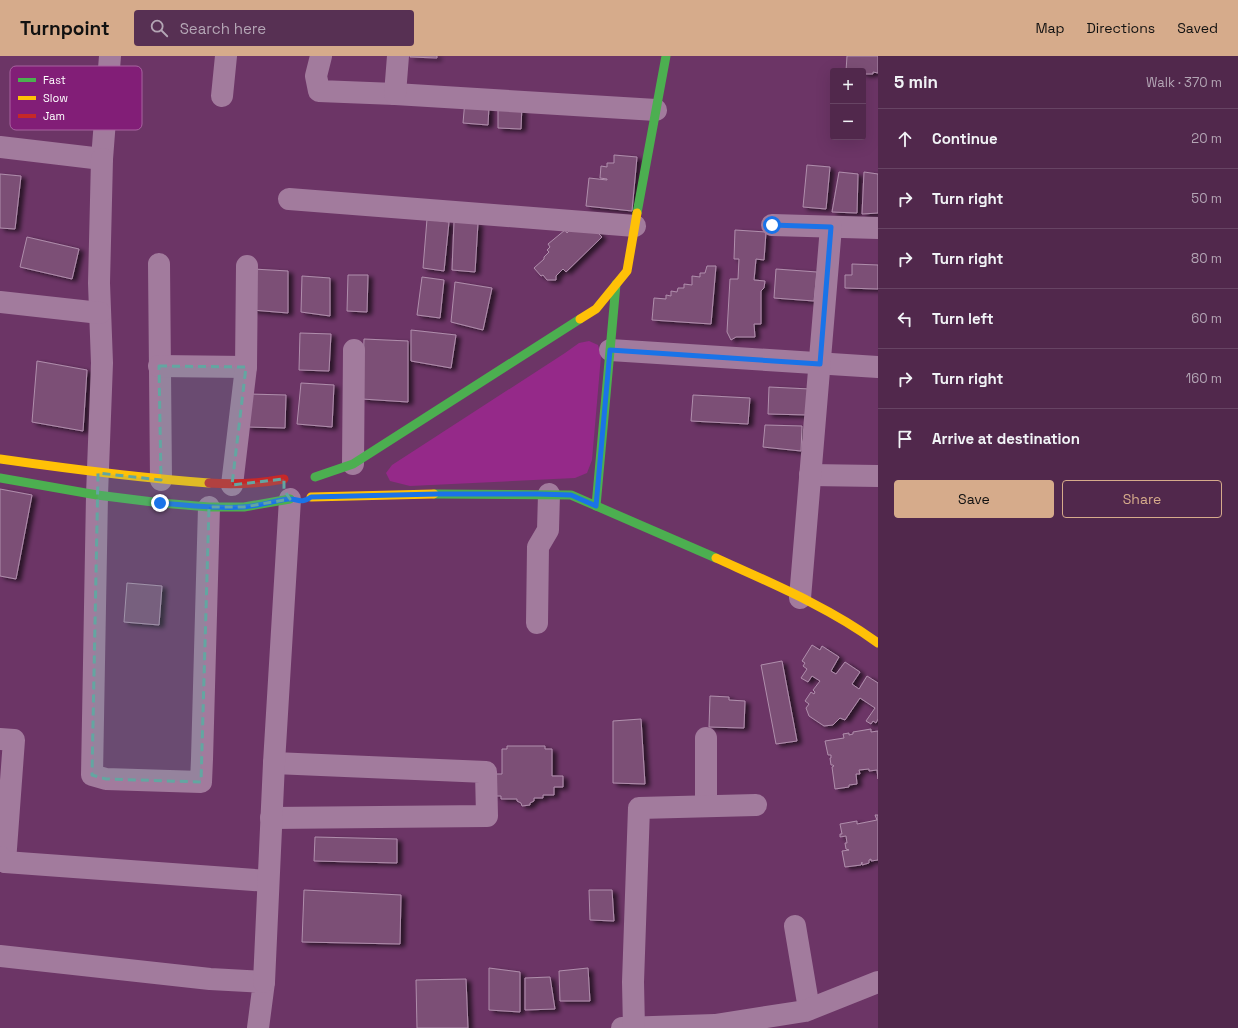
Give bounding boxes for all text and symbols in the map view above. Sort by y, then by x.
search box [134,10,414,46]
text: Turnpoint [20,16,110,41]
icon: search [148,17,170,39]
text: Search here [180,19,266,38]
text: Map [1035,19,1065,37]
text: Directions [1087,19,1155,37]
text: Saved [1177,19,1218,37]
legend [10,66,142,130]
map controls [830,68,866,140]
button: + [830,68,866,104]
text: 5 min [894,71,938,93]
text: Fast [43,73,66,87]
text: Walk · 370 m [1146,74,1222,91]
text: Slow [43,91,68,105]
button: − [830,104,866,140]
text: Jam [43,109,65,123]
icon: ahead [894,128,916,150]
text: Continue [932,129,998,148]
text: 20 m [1191,130,1222,147]
icon: right [894,188,916,210]
text: Turn right [932,189,1003,208]
text: 50 m [1191,190,1222,207]
route start [763,216,781,234]
icon: right [894,248,916,270]
text: Turn right [932,249,1003,268]
text: 80 m [1191,250,1222,267]
icon: left [894,308,916,330]
text: Turn left [932,309,994,328]
text: 60 m [1191,310,1222,327]
icon: right [894,368,916,390]
text: Turn right [932,369,1003,388]
text: 160 m [1186,370,1222,387]
icon: arrive [894,428,916,450]
text: Arrive at destination [932,429,1080,448]
button: Save [894,480,1054,518]
button: Share [1062,480,1222,518]
route end [151,494,169,512]

